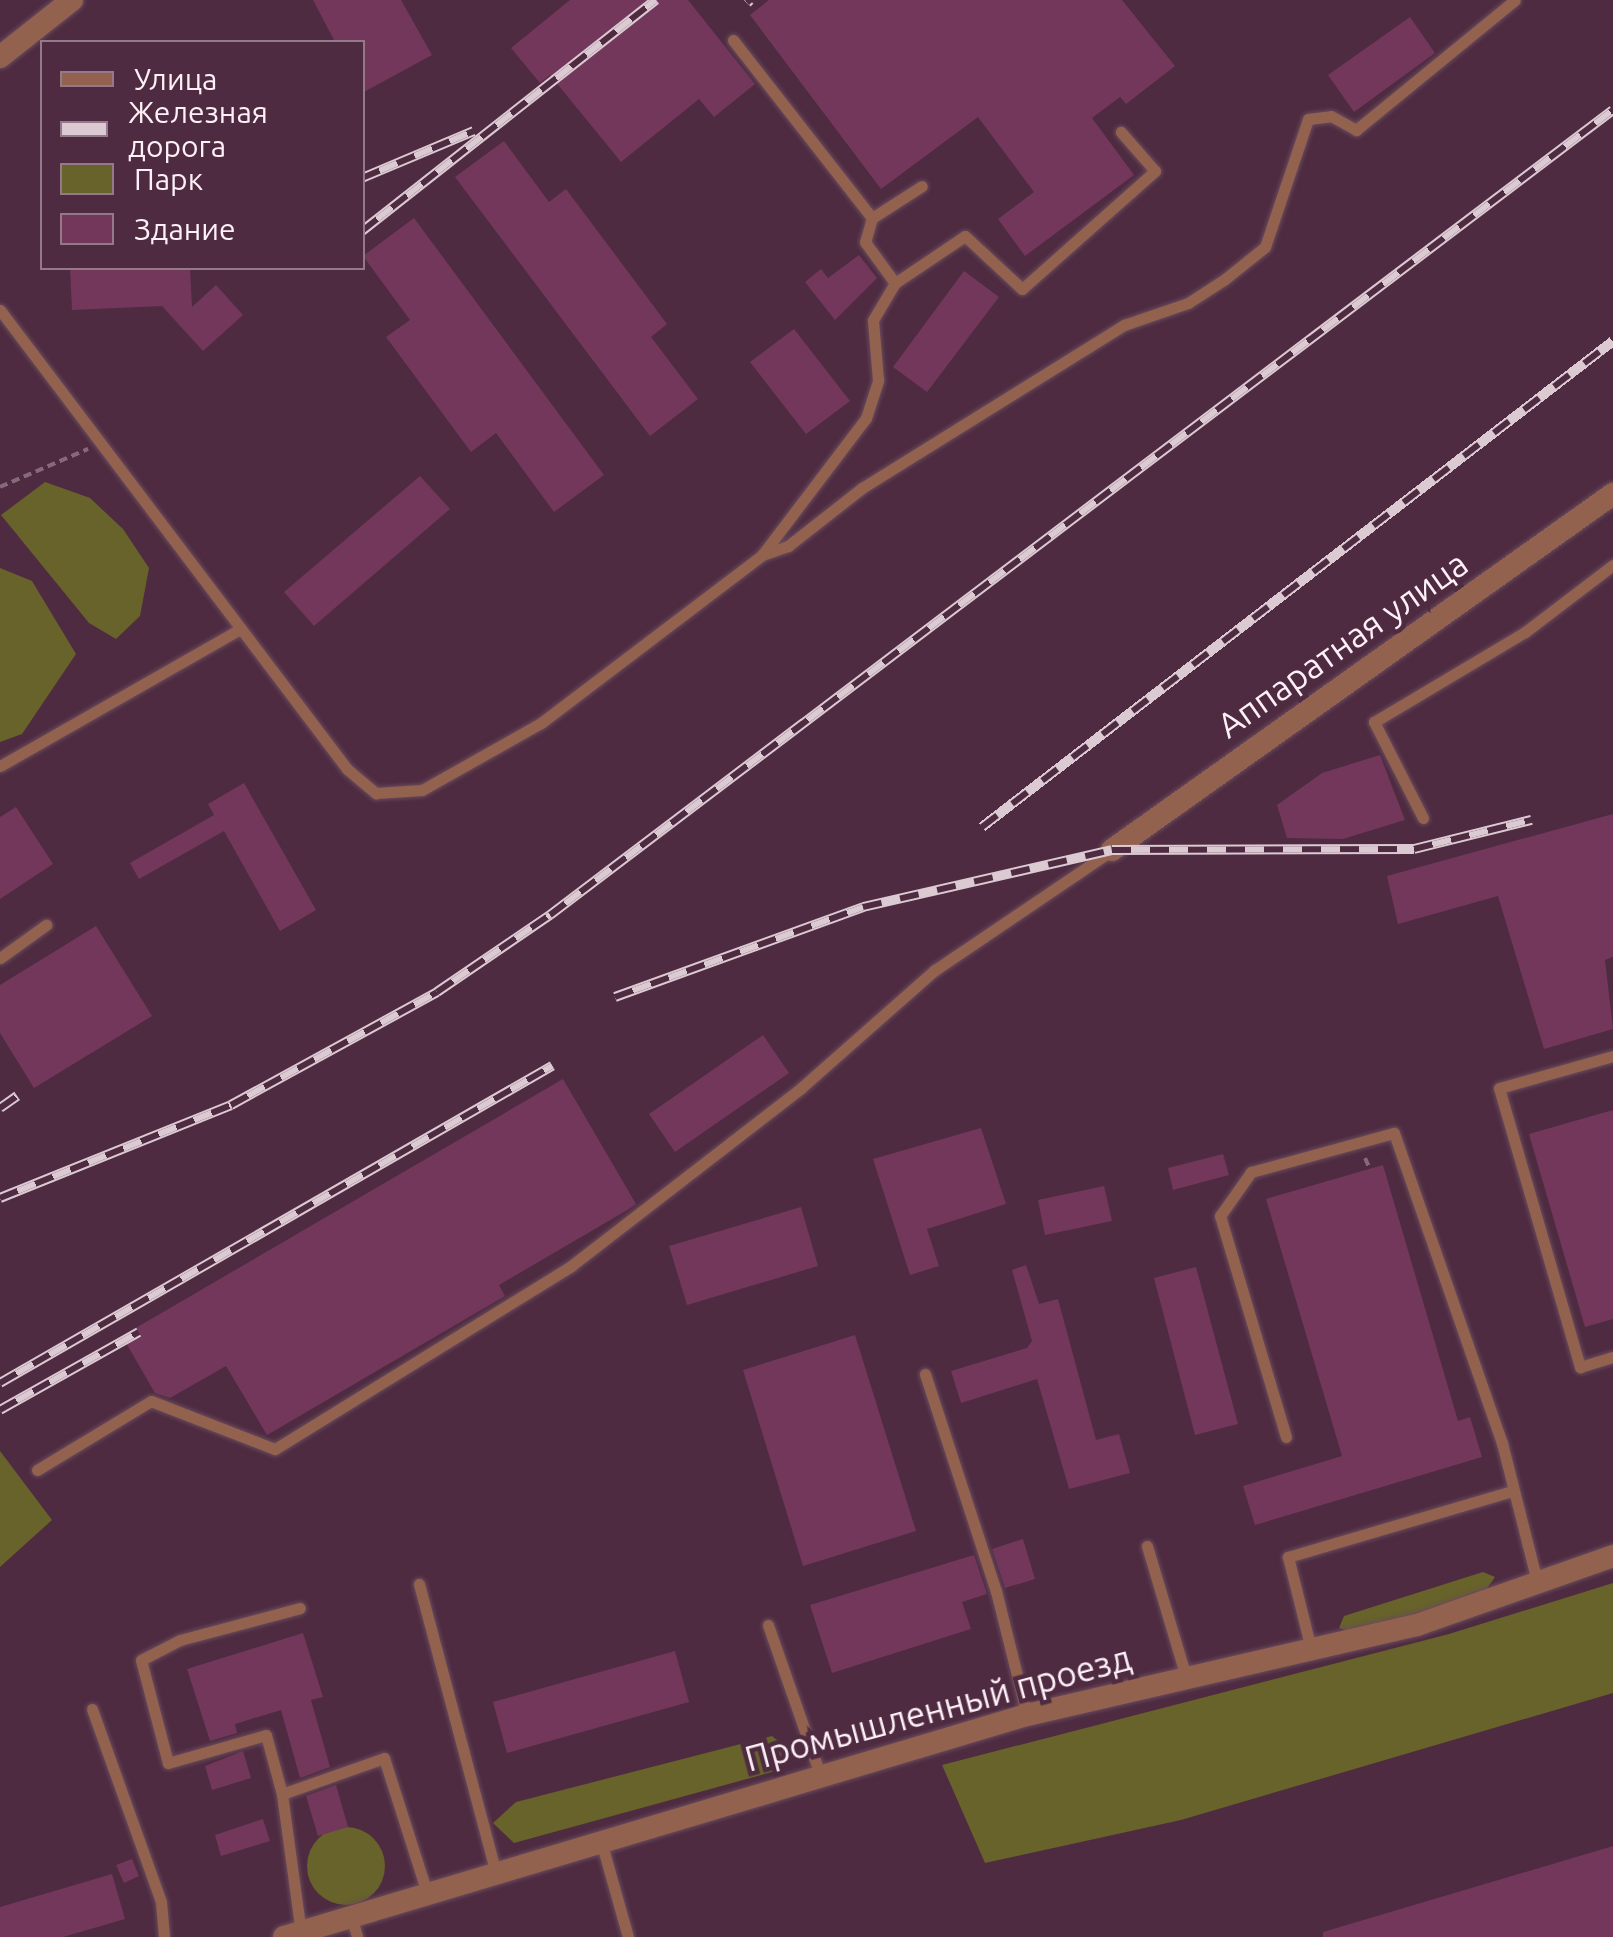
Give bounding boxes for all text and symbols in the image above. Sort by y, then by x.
legend [40,40,365,270]
text: Улица [134,62,218,96]
text: Железная дорога [128,95,268,163]
text: Парк [134,162,203,196]
text: Здание [134,212,236,246]
street label: Аппаратная улица [1209,542,1475,746]
street label: Промышленный проезд [740,1636,1136,1780]

